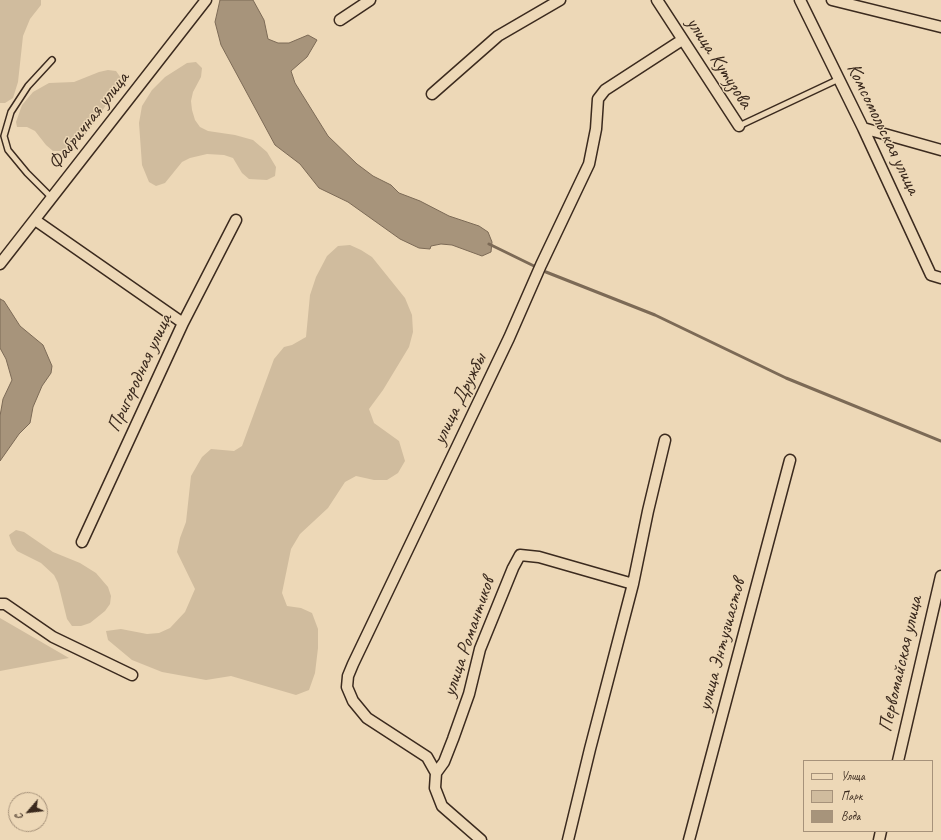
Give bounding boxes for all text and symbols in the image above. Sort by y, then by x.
street label: улица Кутузова [680,13,758,113]
street label: Комсомольская улица [841,59,925,199]
street label: Фабричная улица [43,67,135,175]
street label: Пригородная улица [102,310,178,436]
street label: улица Дружбы [428,350,492,448]
street label: улица Романтиков [437,574,501,700]
street label: улица Энтузиастов [693,576,751,714]
street label: Первомайская улица [874,594,928,734]
legend [803,760,933,832]
text: Улица [841,768,865,784]
text: Парк [841,788,862,804]
north arrow [8,792,48,832]
text: Вода [841,808,860,824]
text: С [11,811,26,823]

